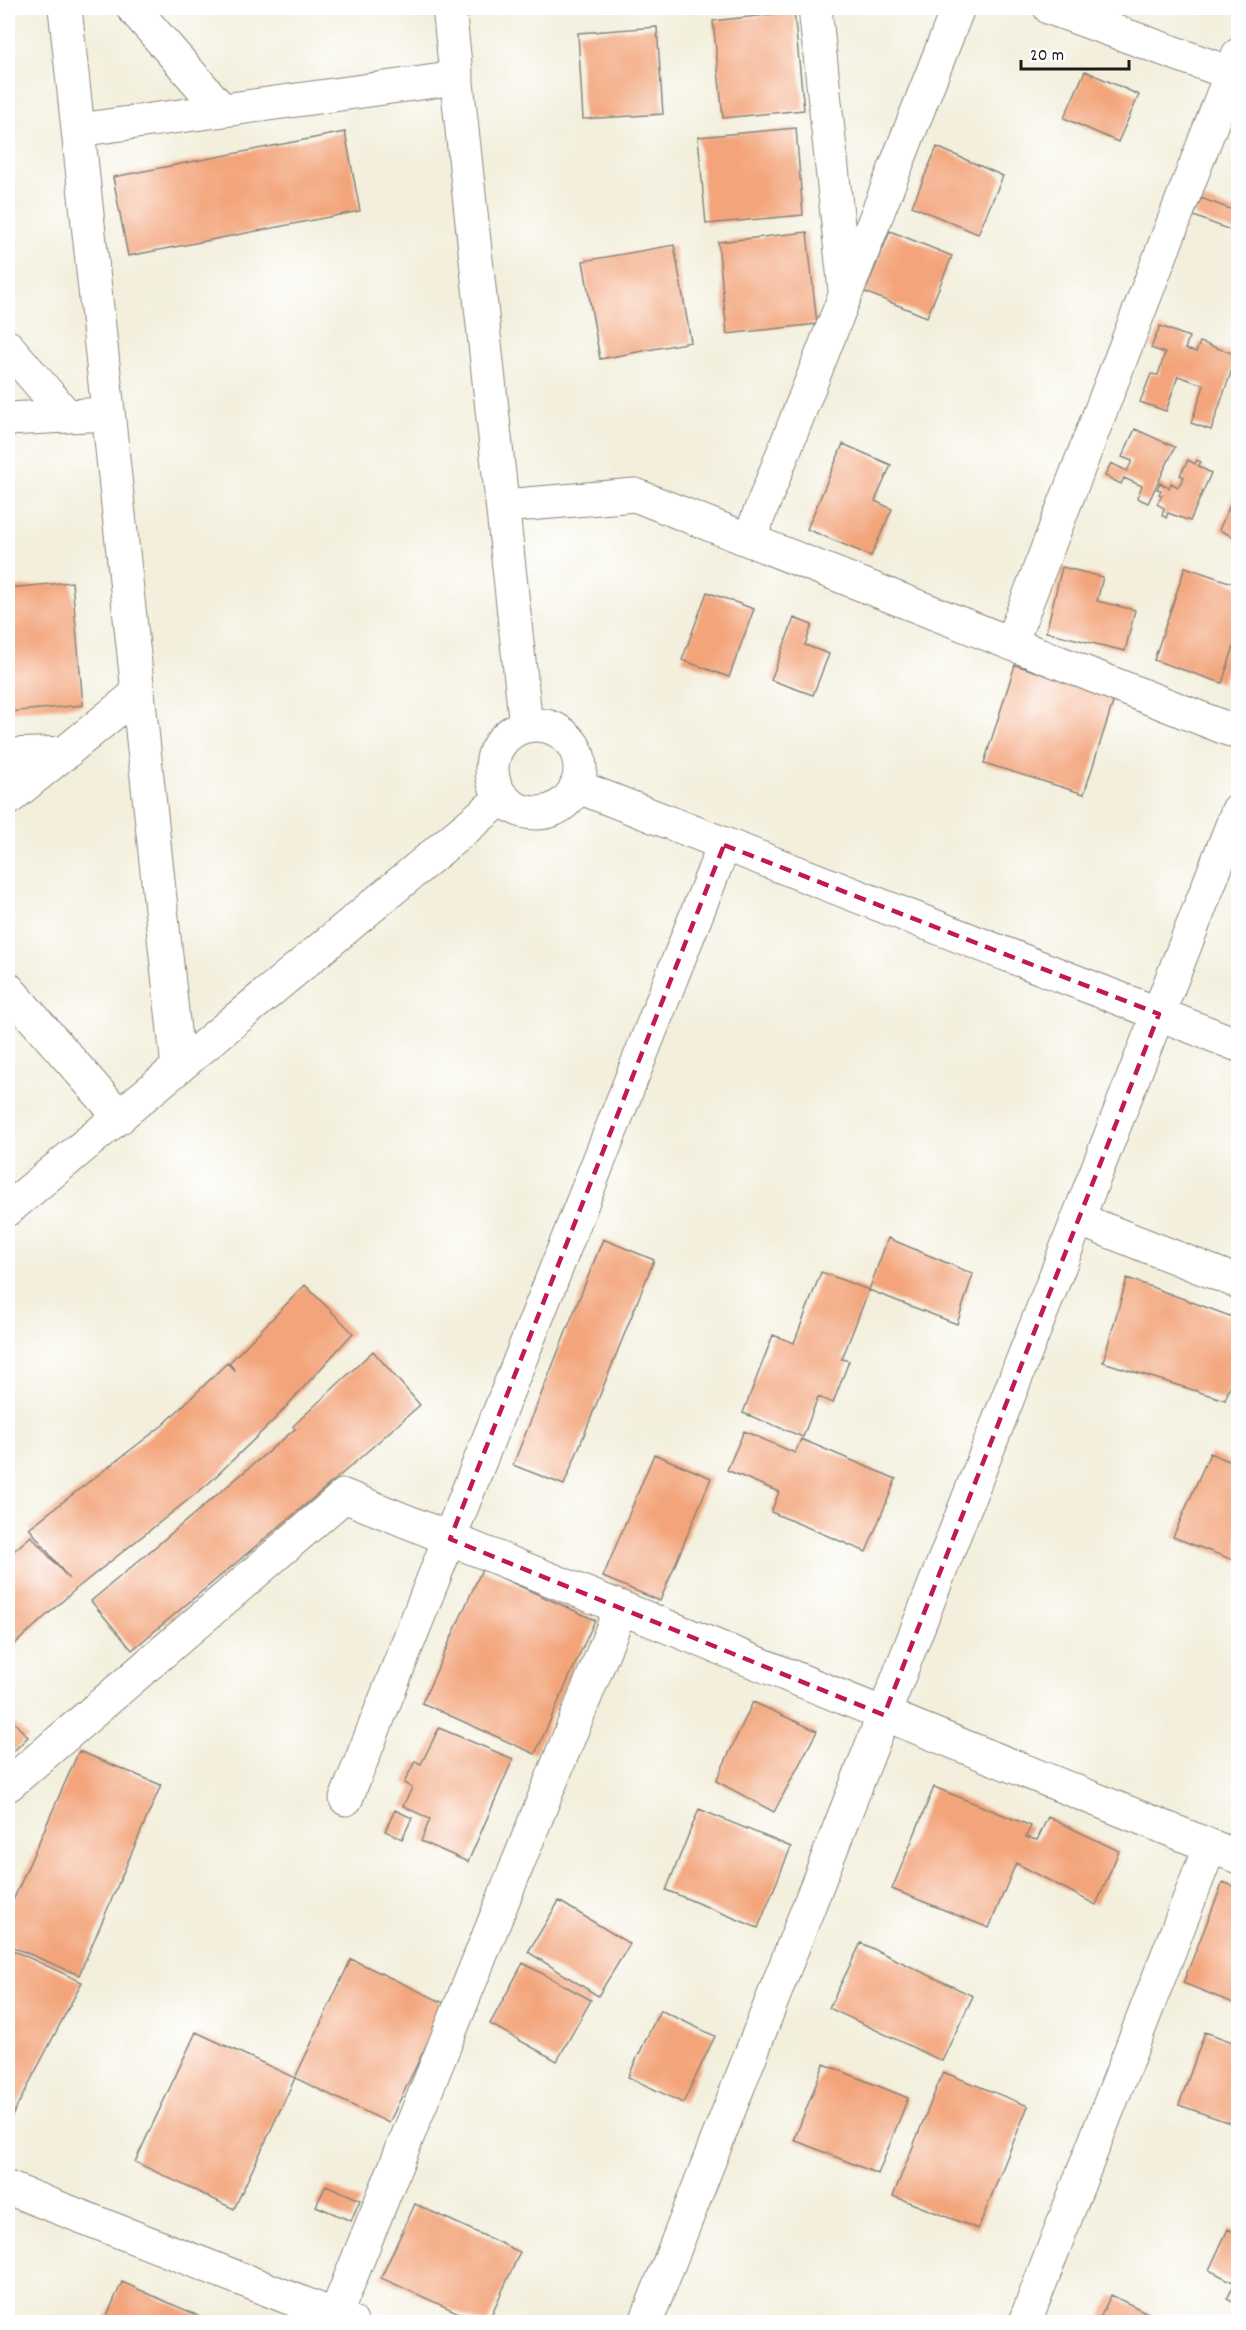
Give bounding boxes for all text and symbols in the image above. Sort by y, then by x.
scale bar [1021,33,1129,71]
text: 20 m [1030,44,1064,69]

